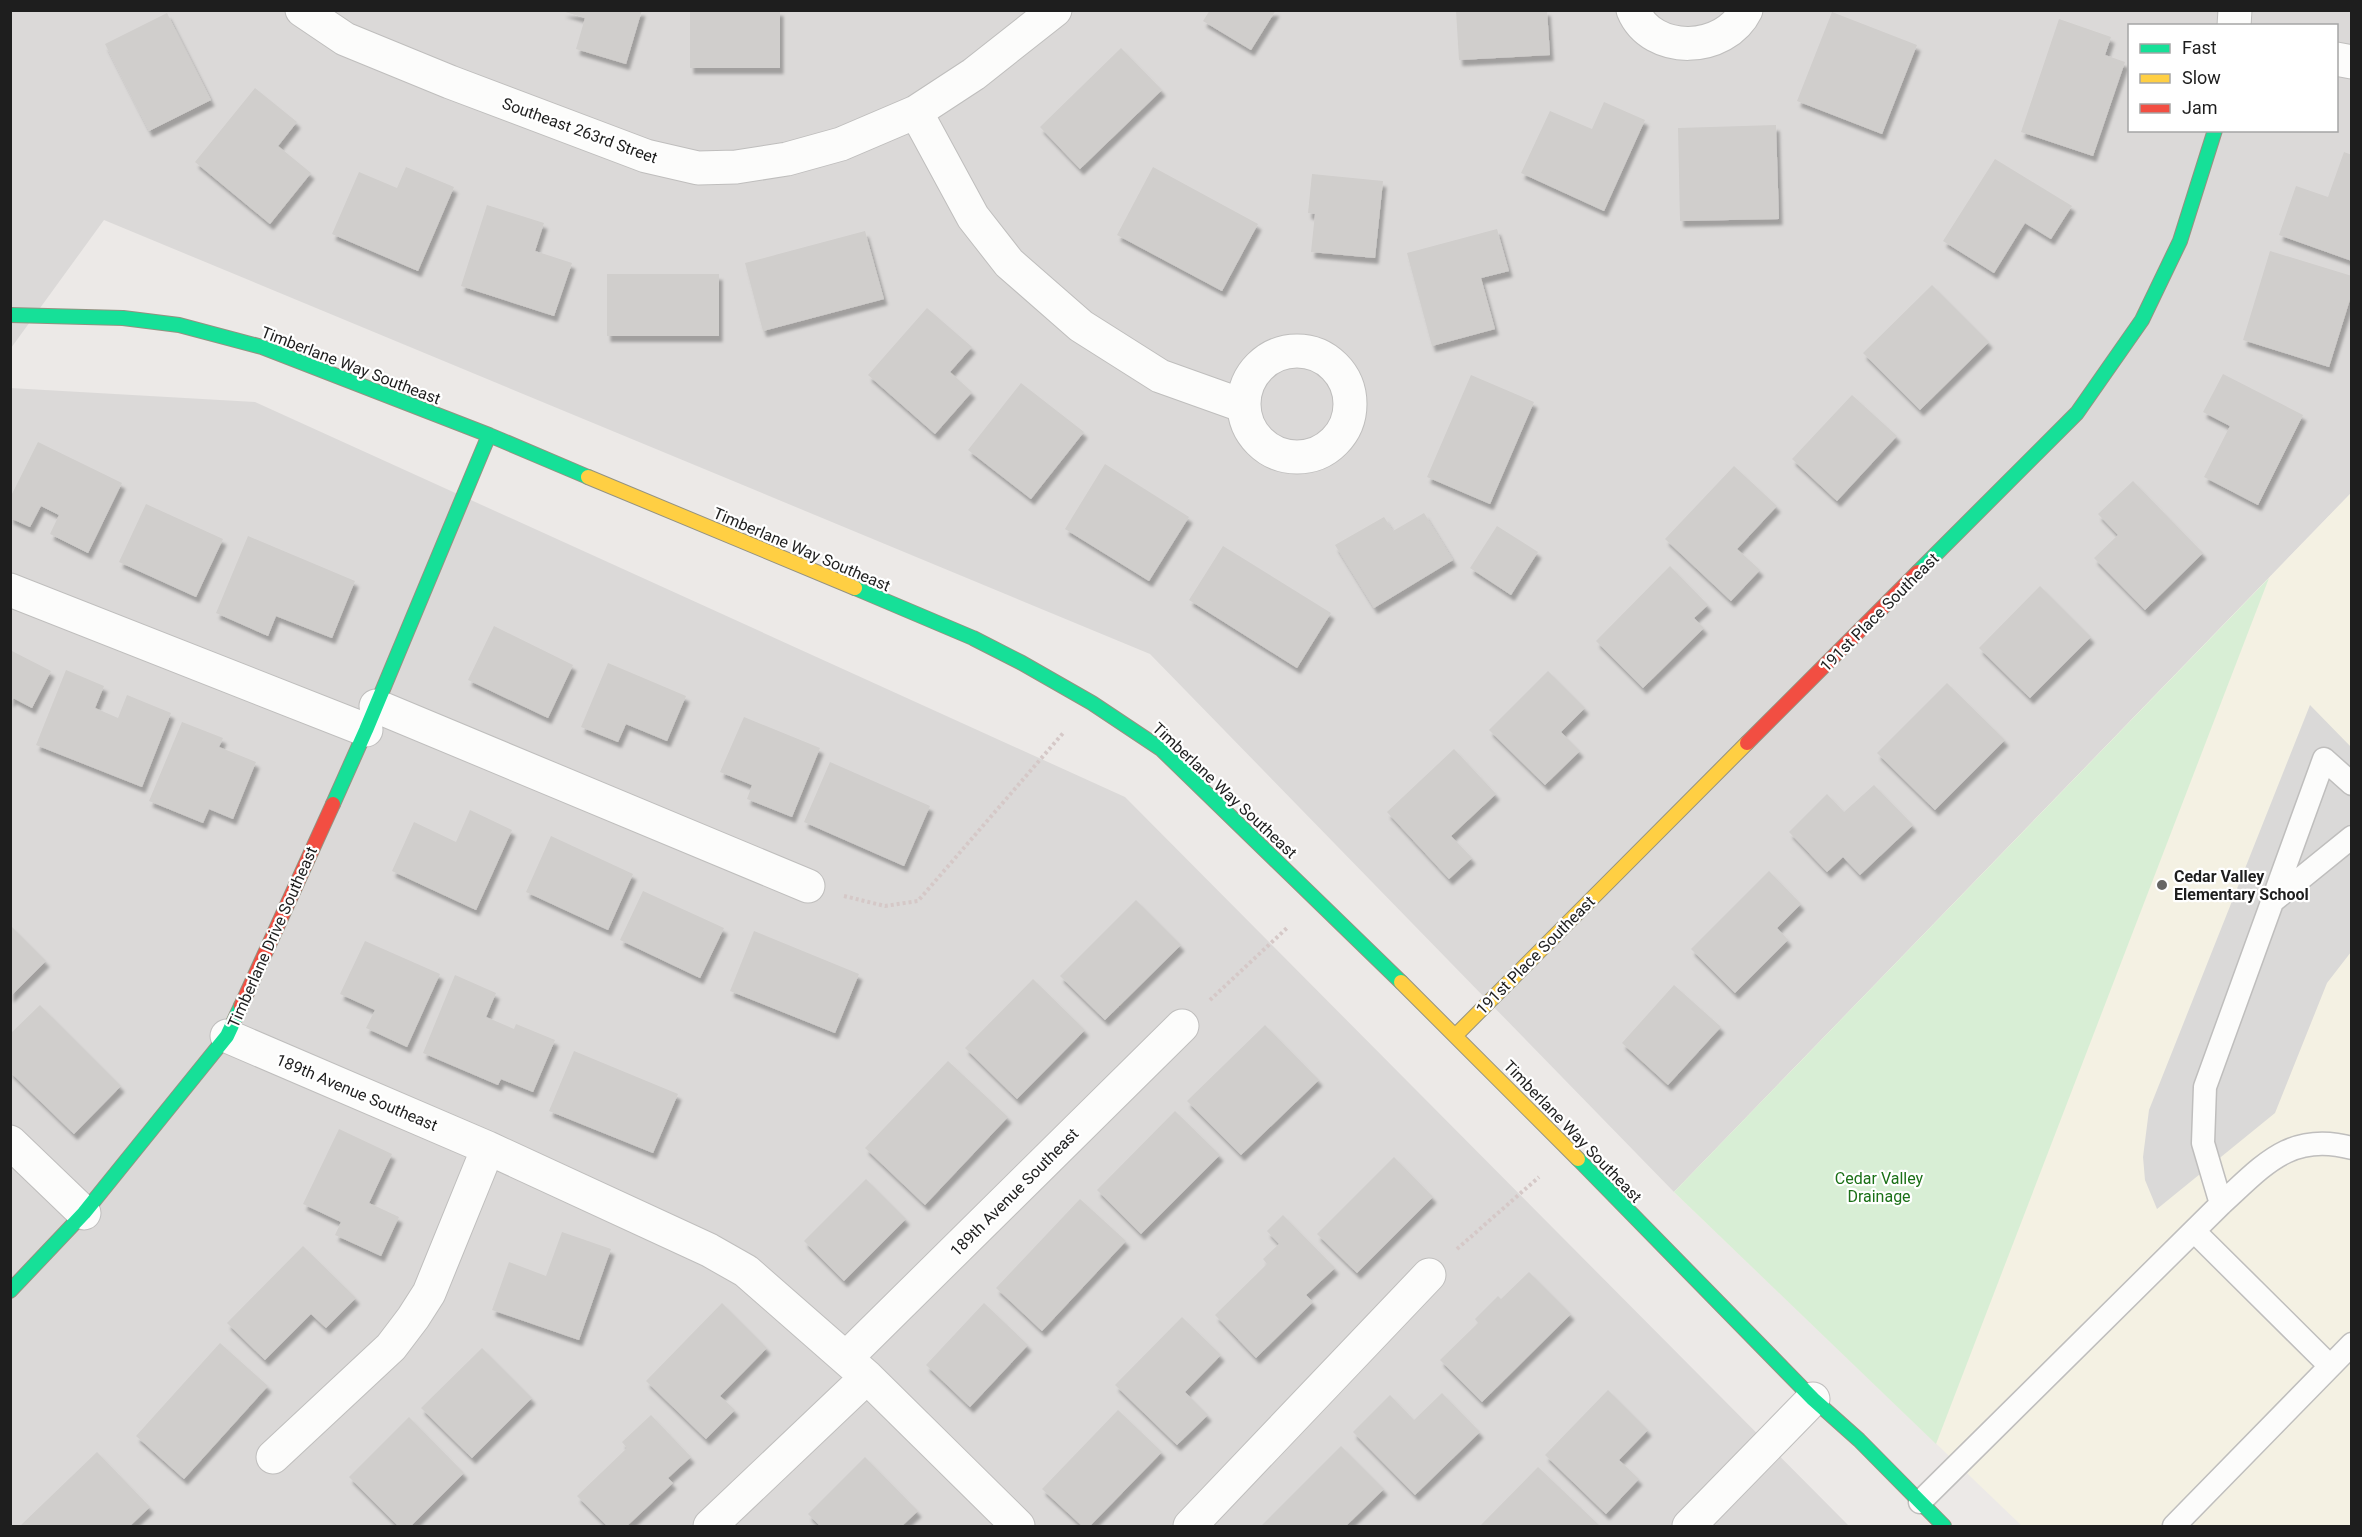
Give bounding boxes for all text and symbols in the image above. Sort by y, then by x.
legend [2128,24,2338,132]
text: Fast [2182,37,2217,58]
text: Slow [2182,67,2221,88]
street label: Southeast 263rd Street [500,94,660,167]
text: Jam [2182,97,2218,118]
street label: Timberlane Way Southeast [259,322,443,408]
street label: Timberlane Way Southeast [710,504,893,595]
street label: 191st Place Southeast [1816,549,1943,676]
street label: Timberlane Way Southeast [1149,718,1301,862]
street label: Timberlane Drive Southeast [224,844,321,1031]
place label: Cedar Valley Elementary School [2174,867,2309,904]
marker: Cedar Valley Elementary School [2155,878,2169,892]
street label: 191st Place Southeast [1472,892,1599,1019]
street label: 189th Avenue Southeast [273,1050,440,1135]
street label: Timberlane Way Southeast [1500,1056,1646,1206]
street label: 189th Avenue Southeast [946,1124,1082,1260]
park label: Cedar Valley Drainage [1835,1169,1924,1206]

